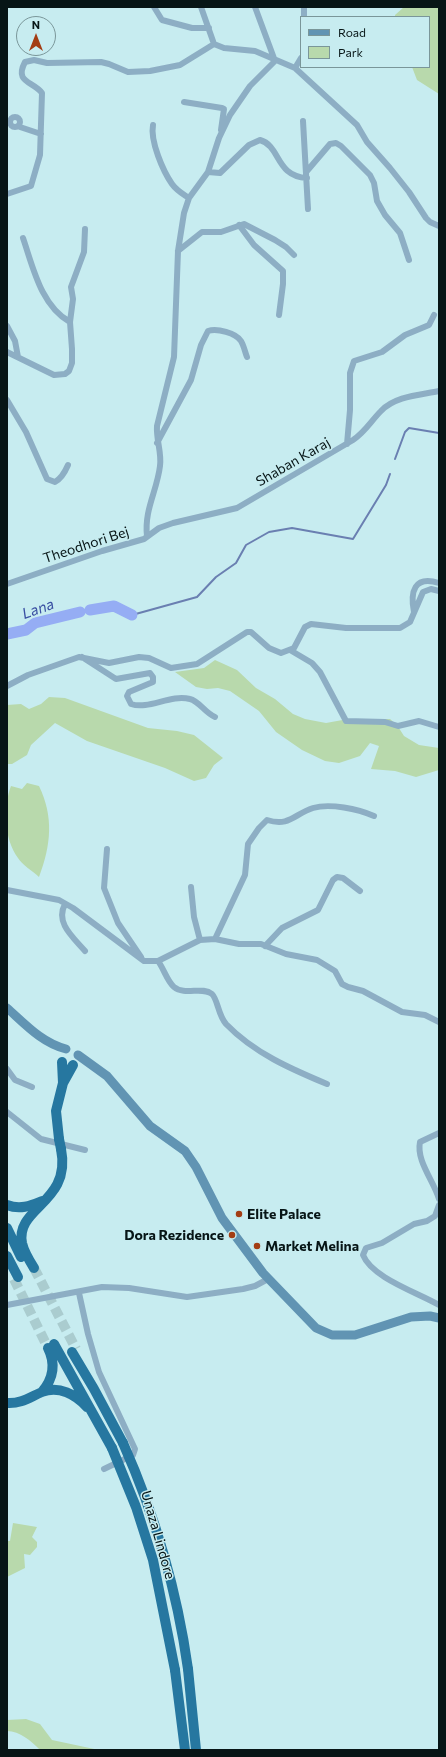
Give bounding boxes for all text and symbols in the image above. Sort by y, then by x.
north arrow [16,16,56,56]
legend [300,16,430,68]
text: N [32,18,40,31]
text: Road [338,25,366,39]
text: Park [338,45,363,59]
street label: Shaban Karaj [253,434,333,490]
street label: Theodhori Bej [41,523,131,567]
water label: Lana [19,595,57,623]
place label: Elite Palace [247,1206,321,1222]
marker: Elite Palace [234,1209,244,1219]
place label: Dora Rezidence [124,1227,224,1243]
marker: Dora Rezidence [227,1230,237,1240]
place label: Market Melina [265,1238,359,1254]
marker: Market Melina [252,1241,262,1251]
street label: Unaza Lindore [137,1489,179,1581]

